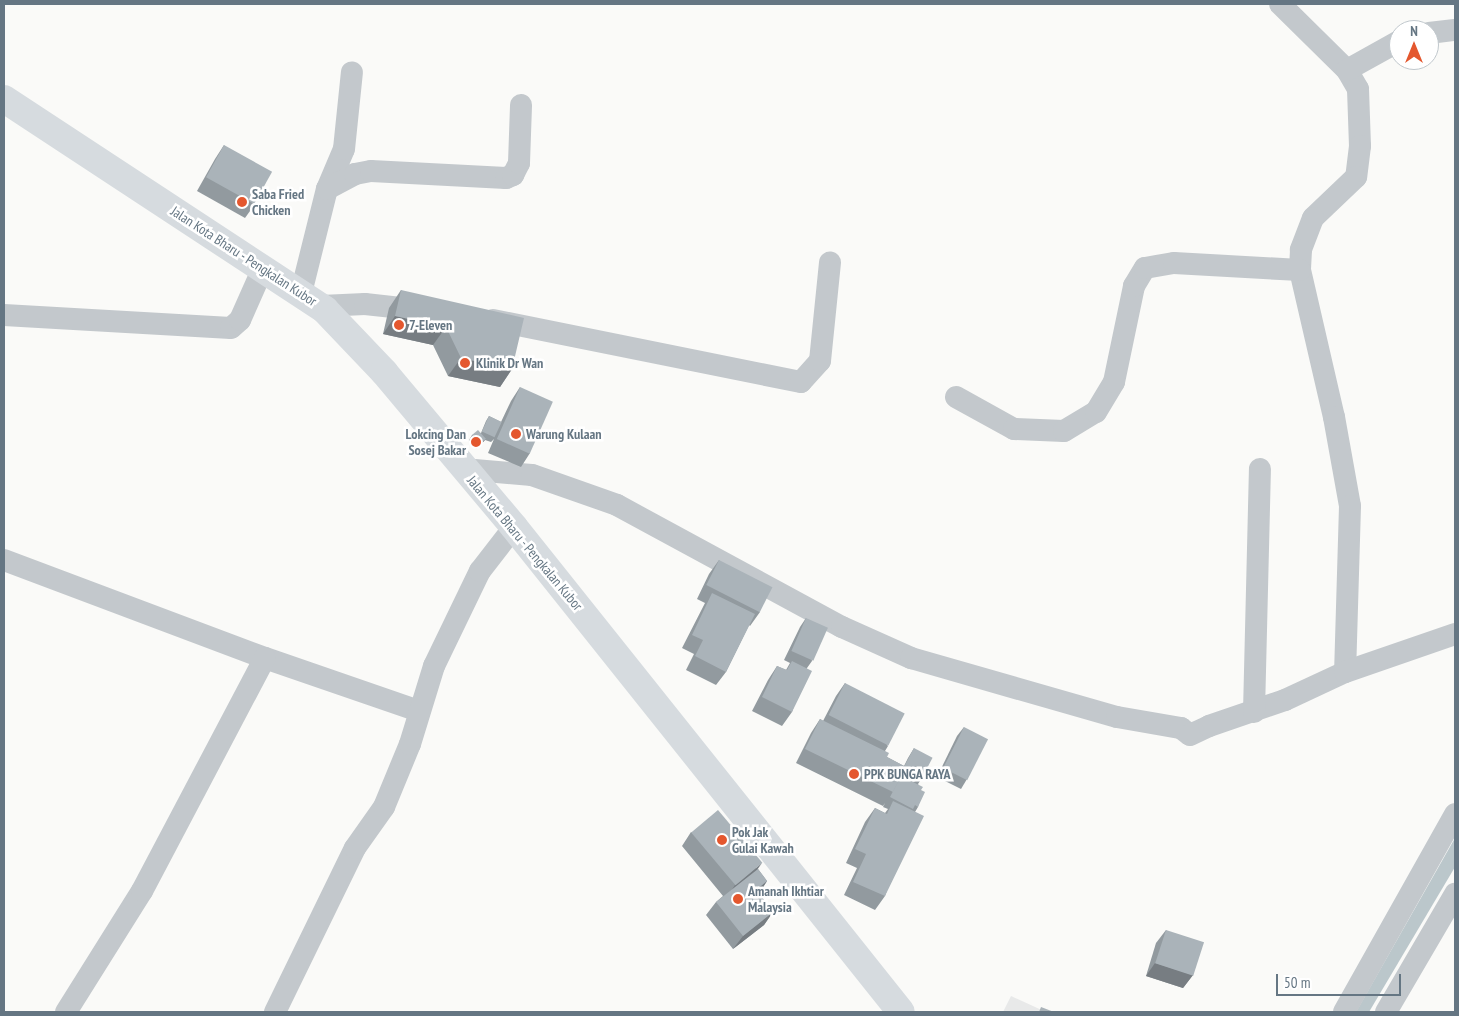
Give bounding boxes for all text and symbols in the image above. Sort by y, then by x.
north arrow [1389,20,1439,70]
text: N [1410,22,1418,40]
place label: Saba Fried Chicken [252,186,304,218]
marker: Saba Fried Chicken [236,196,248,208]
street label: Jalan Kota Bharu - Pengkalan Kubor [167,202,321,310]
place label: 7-Eleven [409,317,452,333]
marker: 7-Eleven [393,319,405,331]
place label: Klinik Dr Wan [476,355,544,371]
marker: Klinik Dr Wan [458,356,472,370]
place label: Lokcing Dan Sosej Bakar [406,426,466,458]
place label: Warung Kulaan [526,426,602,442]
marker: Warung Kulaan [510,428,522,440]
marker: Lokcing Dan Sosej Bakar [470,436,482,448]
street label: Jalan Kota Bharu - Pengkalan Kubor [463,472,587,614]
place label: PPK BUNGA RAYA [864,766,951,782]
marker: PPK BUNGA RAYA [848,768,860,780]
place label: Pok Jak Gulai Kawah [732,824,794,856]
marker: Pok Jak Gulai Kawah [716,834,728,846]
place label: Amanah Ikhtiar Malaysia [748,883,824,916]
marker: Amanah Ikhtiar Malaysia [732,893,744,905]
scale bar [1279,964,1404,996]
text: 50 m [1284,973,1310,992]

